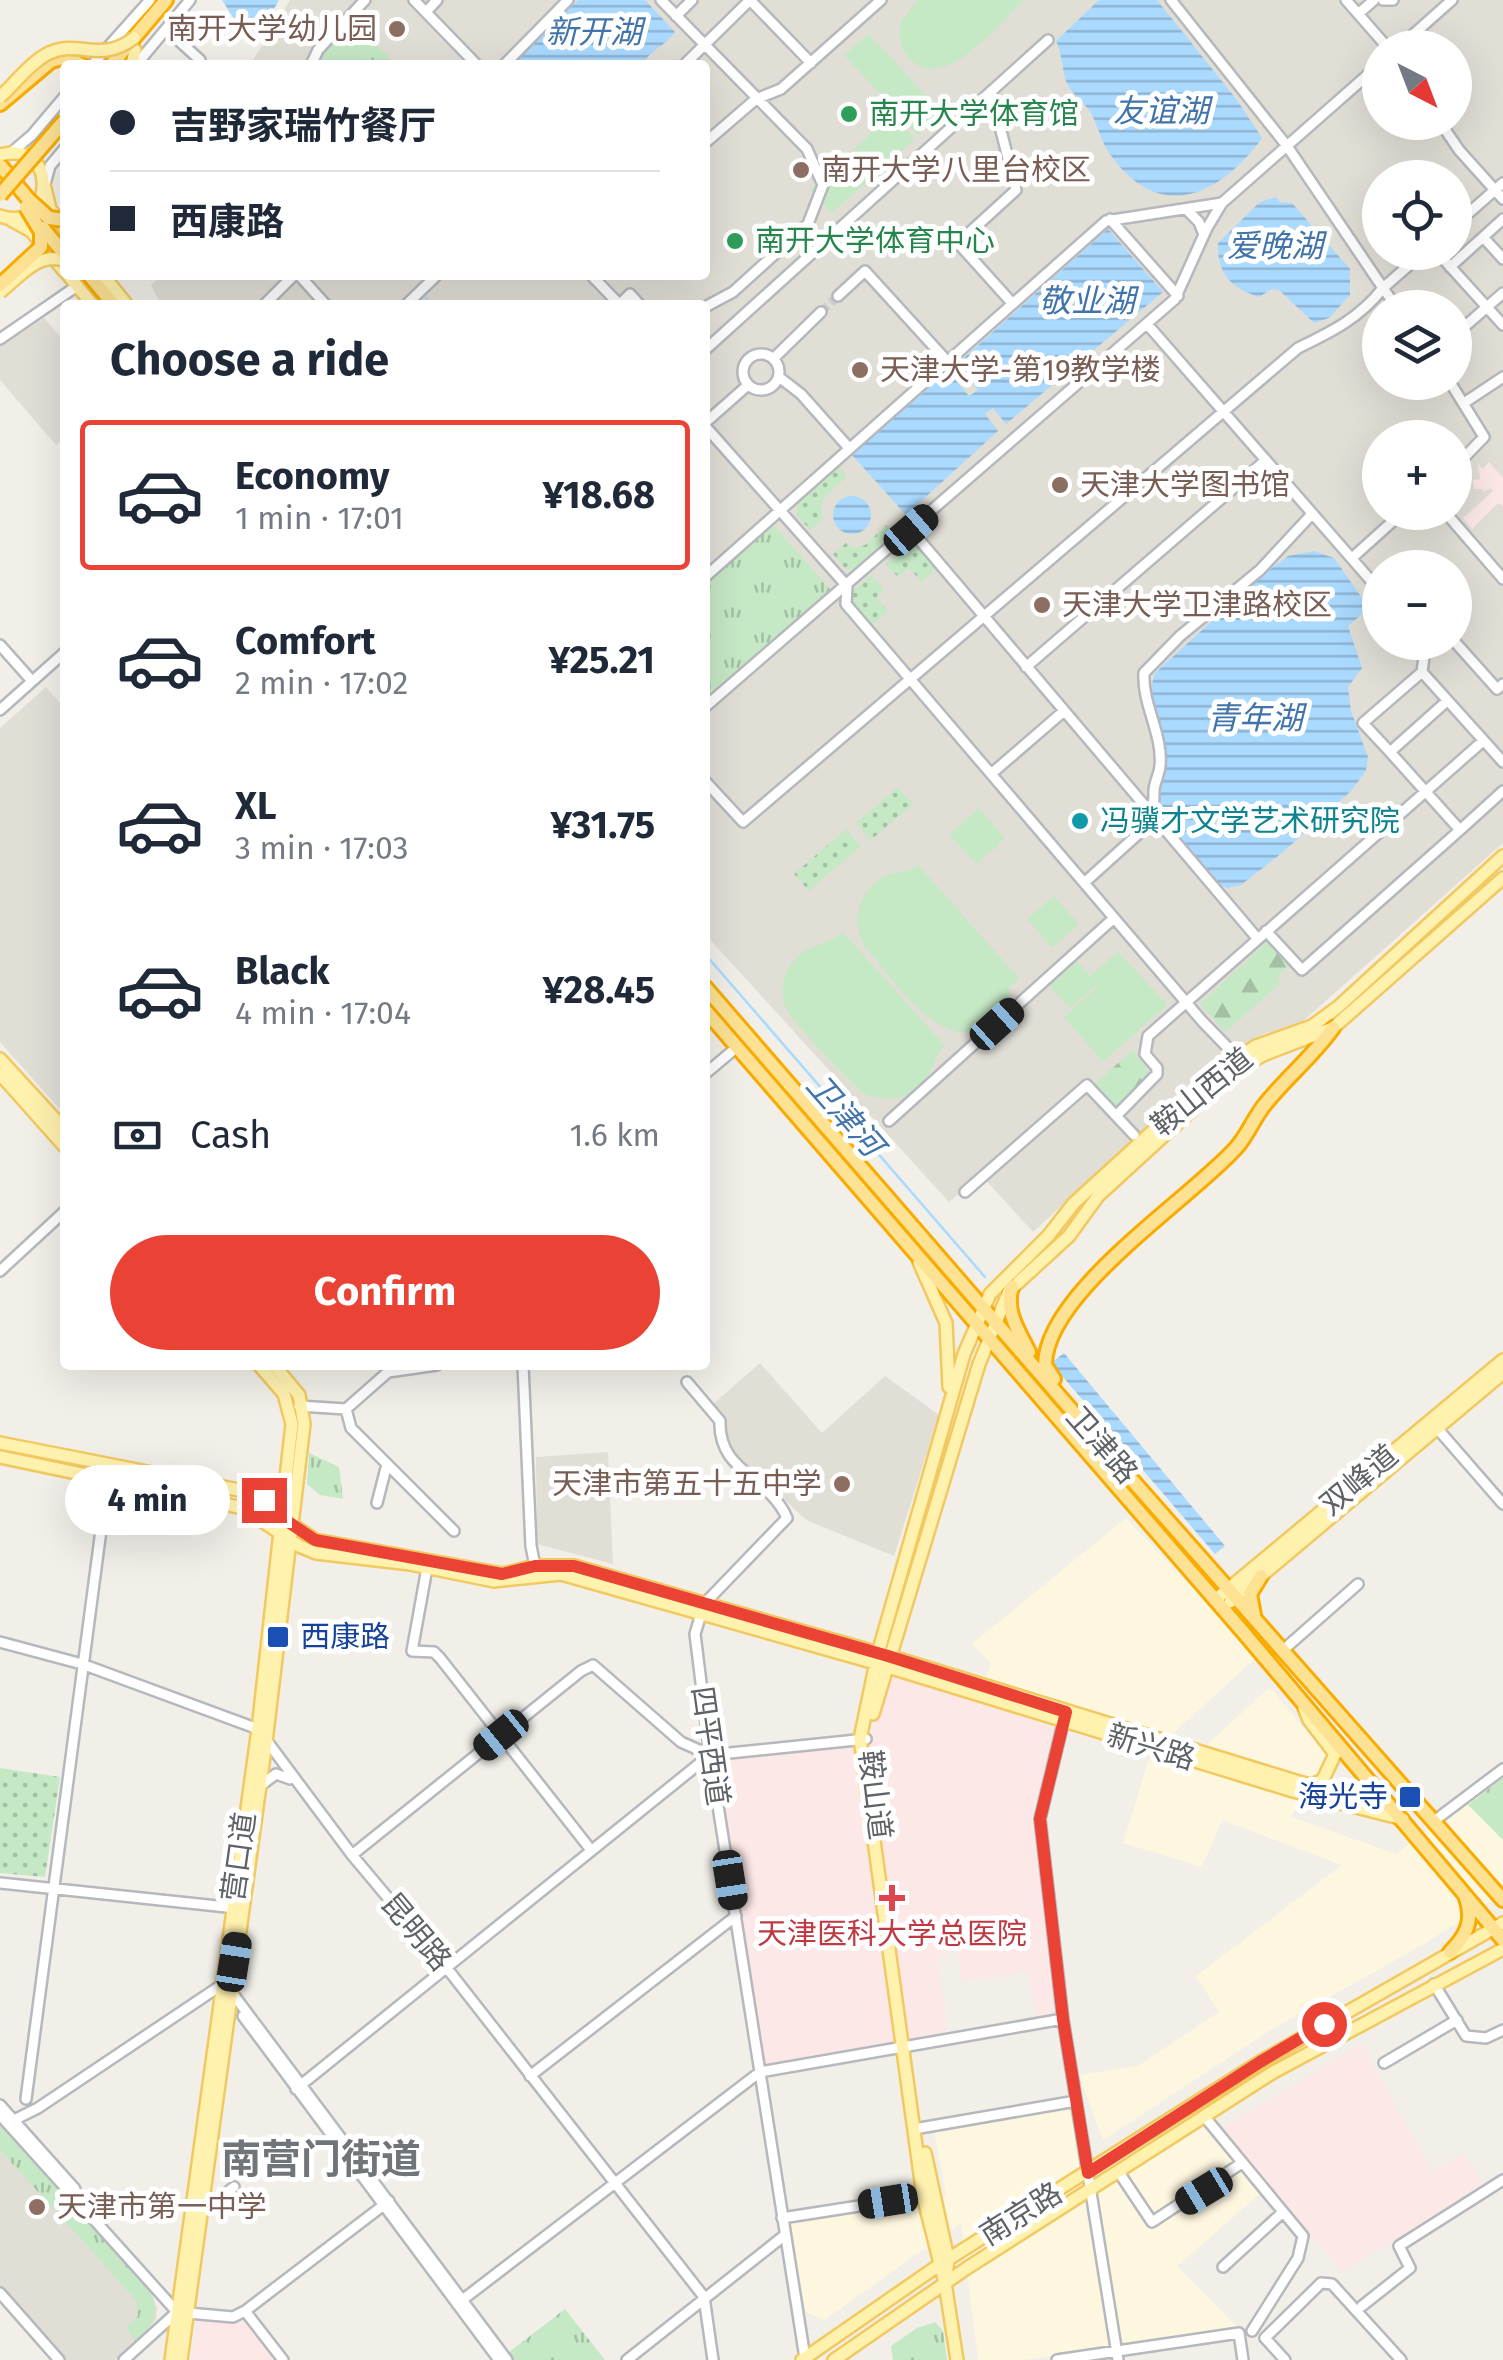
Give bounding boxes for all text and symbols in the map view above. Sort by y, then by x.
place label: 南开大学幼儿园 [167,11,377,47]
water label: 新开湖 [546,13,647,51]
marker: 南开大学幼儿园 [386,18,408,40]
north arrow [1362,30,1472,140]
map controls [1362,30,1472,660]
water label: 友谊湖 [1113,92,1214,130]
place label: 南开大学体育馆 [869,96,1079,132]
text: 吉野家瑞竹餐厅 [170,103,436,149]
marker: 南开大学体育馆 [838,103,860,125]
place label: 南开大学八里台校区 [821,152,1091,188]
marker: 南开大学八里台校区 [790,159,812,181]
button: locate [1362,160,1472,270]
text: 西康路 [170,199,284,245]
place label: 南开大学体育中心 [755,223,995,259]
water label: 爱晚湖 [1227,227,1328,265]
marker: 南开大学体育中心 [724,230,746,252]
water label: 敬业湖 [1039,282,1140,320]
button: layers [1362,290,1472,400]
text: Choose a ride [110,333,389,387]
place label: 天津大学-第19教学楼 [880,352,1161,388]
marker: 天津大学-第19教学楼 [849,359,871,381]
button: + [1362,420,1472,530]
icon: car [115,450,205,540]
text: Economy [235,453,390,499]
place label: 天津大学图书馆 [1080,467,1290,503]
text: ¥18.68 [543,472,655,518]
marker: 天津大学图书馆 [1049,474,1071,496]
text: 1 min · 17:01 [235,499,404,537]
car [879,499,943,561]
button: − [1362,550,1472,660]
place label: 天津大学卫津路校区 [1062,587,1332,623]
marker: 天津大学卫津路校区 [1031,594,1053,616]
icon: car [115,615,205,705]
text: Comfort [235,618,376,664]
text: ¥25.21 [548,637,655,683]
text: 2 min · 17:02 [235,664,408,702]
water label: 青年湖 [1207,699,1308,737]
icon: car [115,780,205,870]
text: XL [235,783,277,829]
text: ¥31.75 [551,802,655,848]
place label: 冯骥才文学艺术研究院 [1100,803,1400,839]
marker: 冯骥才文学艺术研究院 [1069,810,1091,832]
text: 3 min · 17:03 [235,829,409,867]
icon: car [115,945,205,1035]
text: Black [235,948,330,994]
text: ¥28.45 [543,967,655,1013]
car [965,993,1029,1055]
text: 4 min · 17:04 [235,994,411,1032]
street label: 鞍山西道 [1144,1040,1260,1144]
water label: 卫津河 [799,1066,895,1168]
icon: cash [110,1108,165,1163]
text: Cash [190,1112,271,1158]
text: 1.6 km [569,1116,660,1154]
button: Confirm [110,1235,660,1350]
street label: 卫津路 [1059,1399,1145,1491]
street label: 双峰道 [1313,1437,1405,1523]
callout: 4 min [64,1465,229,1535]
place label: 天津市第五十五中学 [552,1466,822,1502]
marker: 天津市第五十五中学 [831,1473,853,1495]
route end [242,1478,287,1523]
text: 4 min [107,1481,188,1519]
place label: 西康路 [300,1619,390,1655]
marker: 西康路 [265,1624,291,1650]
street label: 四平西道 [684,1684,736,1808]
car [468,1704,534,1766]
street label: 新兴路 [1103,1717,1199,1777]
street label: 鞍山道 [852,1748,898,1842]
place label: 海光寺 [1298,1779,1388,1815]
marker: 海光寺 [1397,1784,1423,1810]
street label: 营口道 [215,1810,263,1904]
car [710,1848,750,1912]
marker: 天津医科大学总医院 [879,1885,905,1911]
street label: 昆明路 [373,1886,459,1978]
place label: 天津医科大学总医院 [757,1916,1027,1952]
car [214,1930,254,1994]
route start [1302,2002,1347,2047]
district label: 南营门街道 [221,2136,421,2184]
car [1171,2163,1237,2219]
street label: 南京路 [973,2175,1069,2253]
car [856,2181,920,2221]
place label: 天津市第一中学 [57,2189,267,2225]
marker: 天津市第一中学 [26,2196,48,2218]

